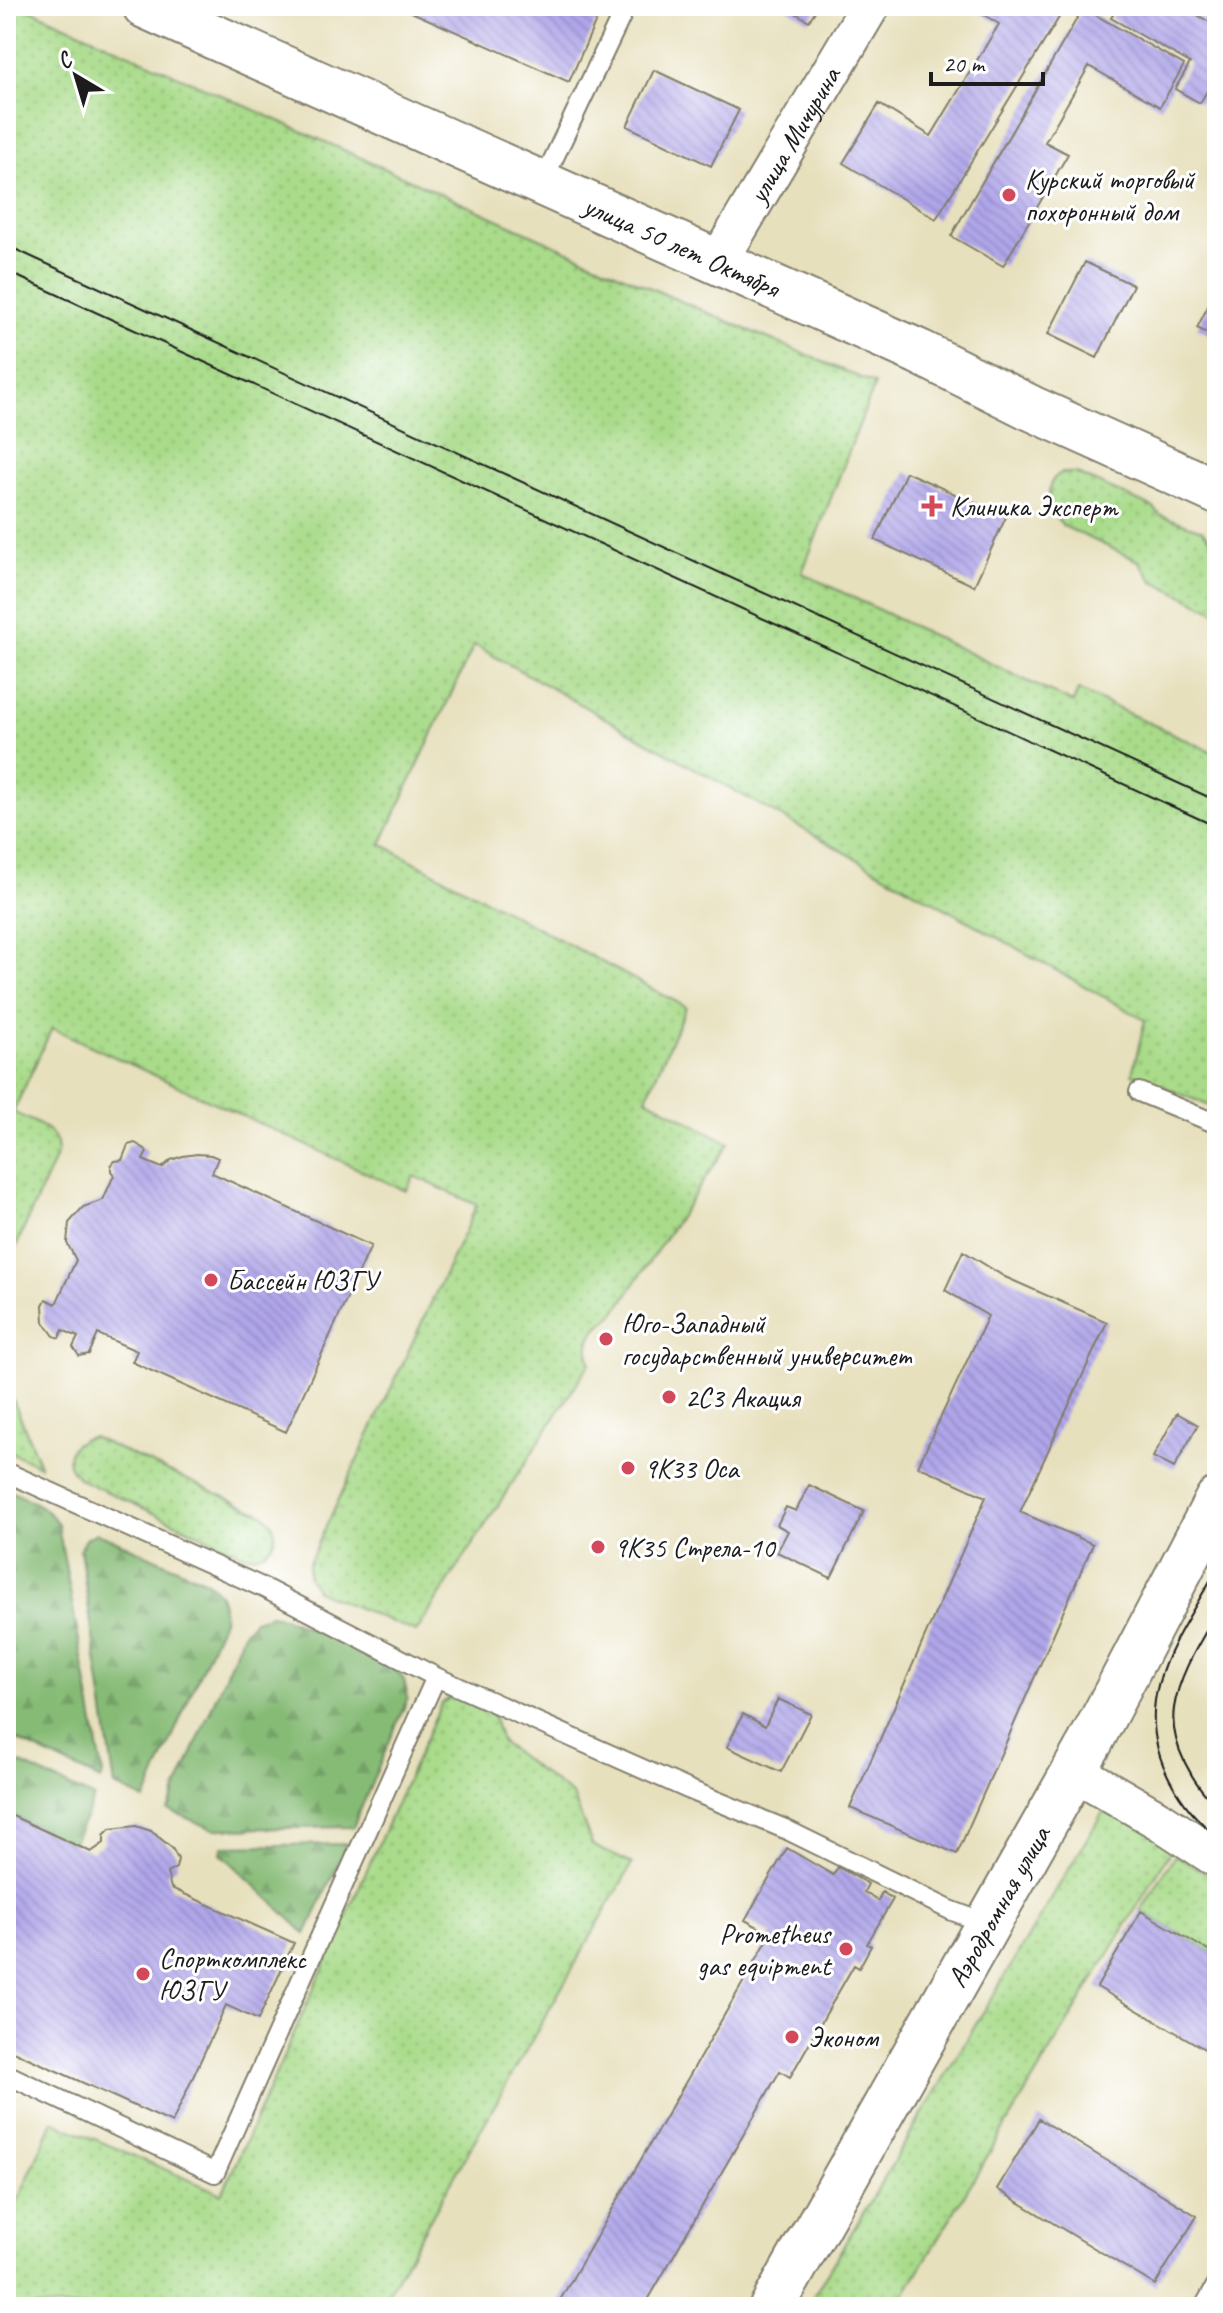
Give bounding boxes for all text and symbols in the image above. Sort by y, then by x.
north arrow [36,36,116,116]
scale bar [931,36,1043,86]
text: С [51,45,80,75]
text: 20 m [943,49,986,79]
street label: улица Мичурина [739,59,848,211]
place label: Курский торговый похоронный дом [1025,162,1195,229]
street label: улица 50 лет Октября [577,186,787,306]
marker: Курский торговый похоронный дом [1000,186,1018,204]
place label: Клиника Эксперт [950,489,1119,524]
marker: Клиника Эксперт [921,495,943,517]
place label: Бассейн ЮЗГУ [227,1263,382,1298]
marker: Бассейн ЮЗГУ [202,1271,220,1289]
place label: Юго-Западный государственный университет [622,1306,913,1373]
marker: Юго-Западный государственный университет [597,1330,615,1348]
place label: 2С3 Акация [685,1380,802,1415]
marker: 2С3 Акация [660,1388,678,1406]
place label: 9К33 Оса [644,1451,740,1486]
marker: 9К33 Оса [619,1459,637,1477]
place label: 9К35 Стрела-10 [614,1530,777,1565]
marker: 9К35 Стрела-10 [589,1538,607,1556]
street label: Аэродромная улица [939,1818,1058,1993]
place label: Prometheus gas equipment [698,1916,833,1983]
marker: Prometheus gas equipment [837,1940,855,1958]
place label: Спорткомплекс ЮЗГУ [159,1941,308,2008]
marker: Спорткомплекс ЮЗГУ [134,1965,152,1983]
place label: Эконом [808,2020,880,2055]
marker: Эконом [783,2028,801,2046]

